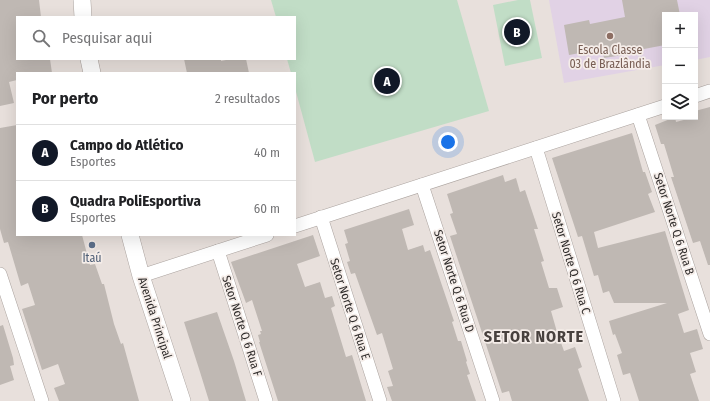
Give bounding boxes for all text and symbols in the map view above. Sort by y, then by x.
map controls [662,12,698,120]
button: + [662,12,698,48]
search box [16,16,296,60]
pin: B [504,17,530,47]
icon: search [30,27,52,49]
text: Pesquisar aqui [62,29,152,47]
marker: Escola Classe 03 de Brazlândia [605,31,615,41]
place label: Escola Classe 03 de Brazlândia [569,43,651,71]
button: − [662,48,698,84]
pin: A [374,66,400,96]
button: layers [662,84,698,120]
text: Por perto [32,88,98,109]
text: 2 resultados [215,91,280,106]
your location [438,132,458,152]
text: Campo do Atlético [70,136,184,154]
text: A [41,145,49,160]
text: 40 m [254,145,280,160]
text: Esportes [70,154,116,169]
street label: Setor Norte Q 6 Rua B [651,171,697,277]
text: Quadra PoliEsportiva [70,192,201,210]
text: B [41,201,49,216]
text: 60 m [254,201,280,216]
text: Esportes [70,210,116,225]
street label: Setor Norte Q 6 Rua C [549,210,593,316]
street label: Setor Norte Q 6 Rua D [431,228,477,334]
marker: Itaú [87,240,97,250]
place label: Itaú [82,251,102,265]
street label: Setor Norte Q 6 Rua E [327,257,373,362]
street label: Setor Norte Q 6 Rua F [219,274,265,379]
street label: Avenida Principal [135,275,175,361]
district label: SETOR NORTE [484,327,584,346]

